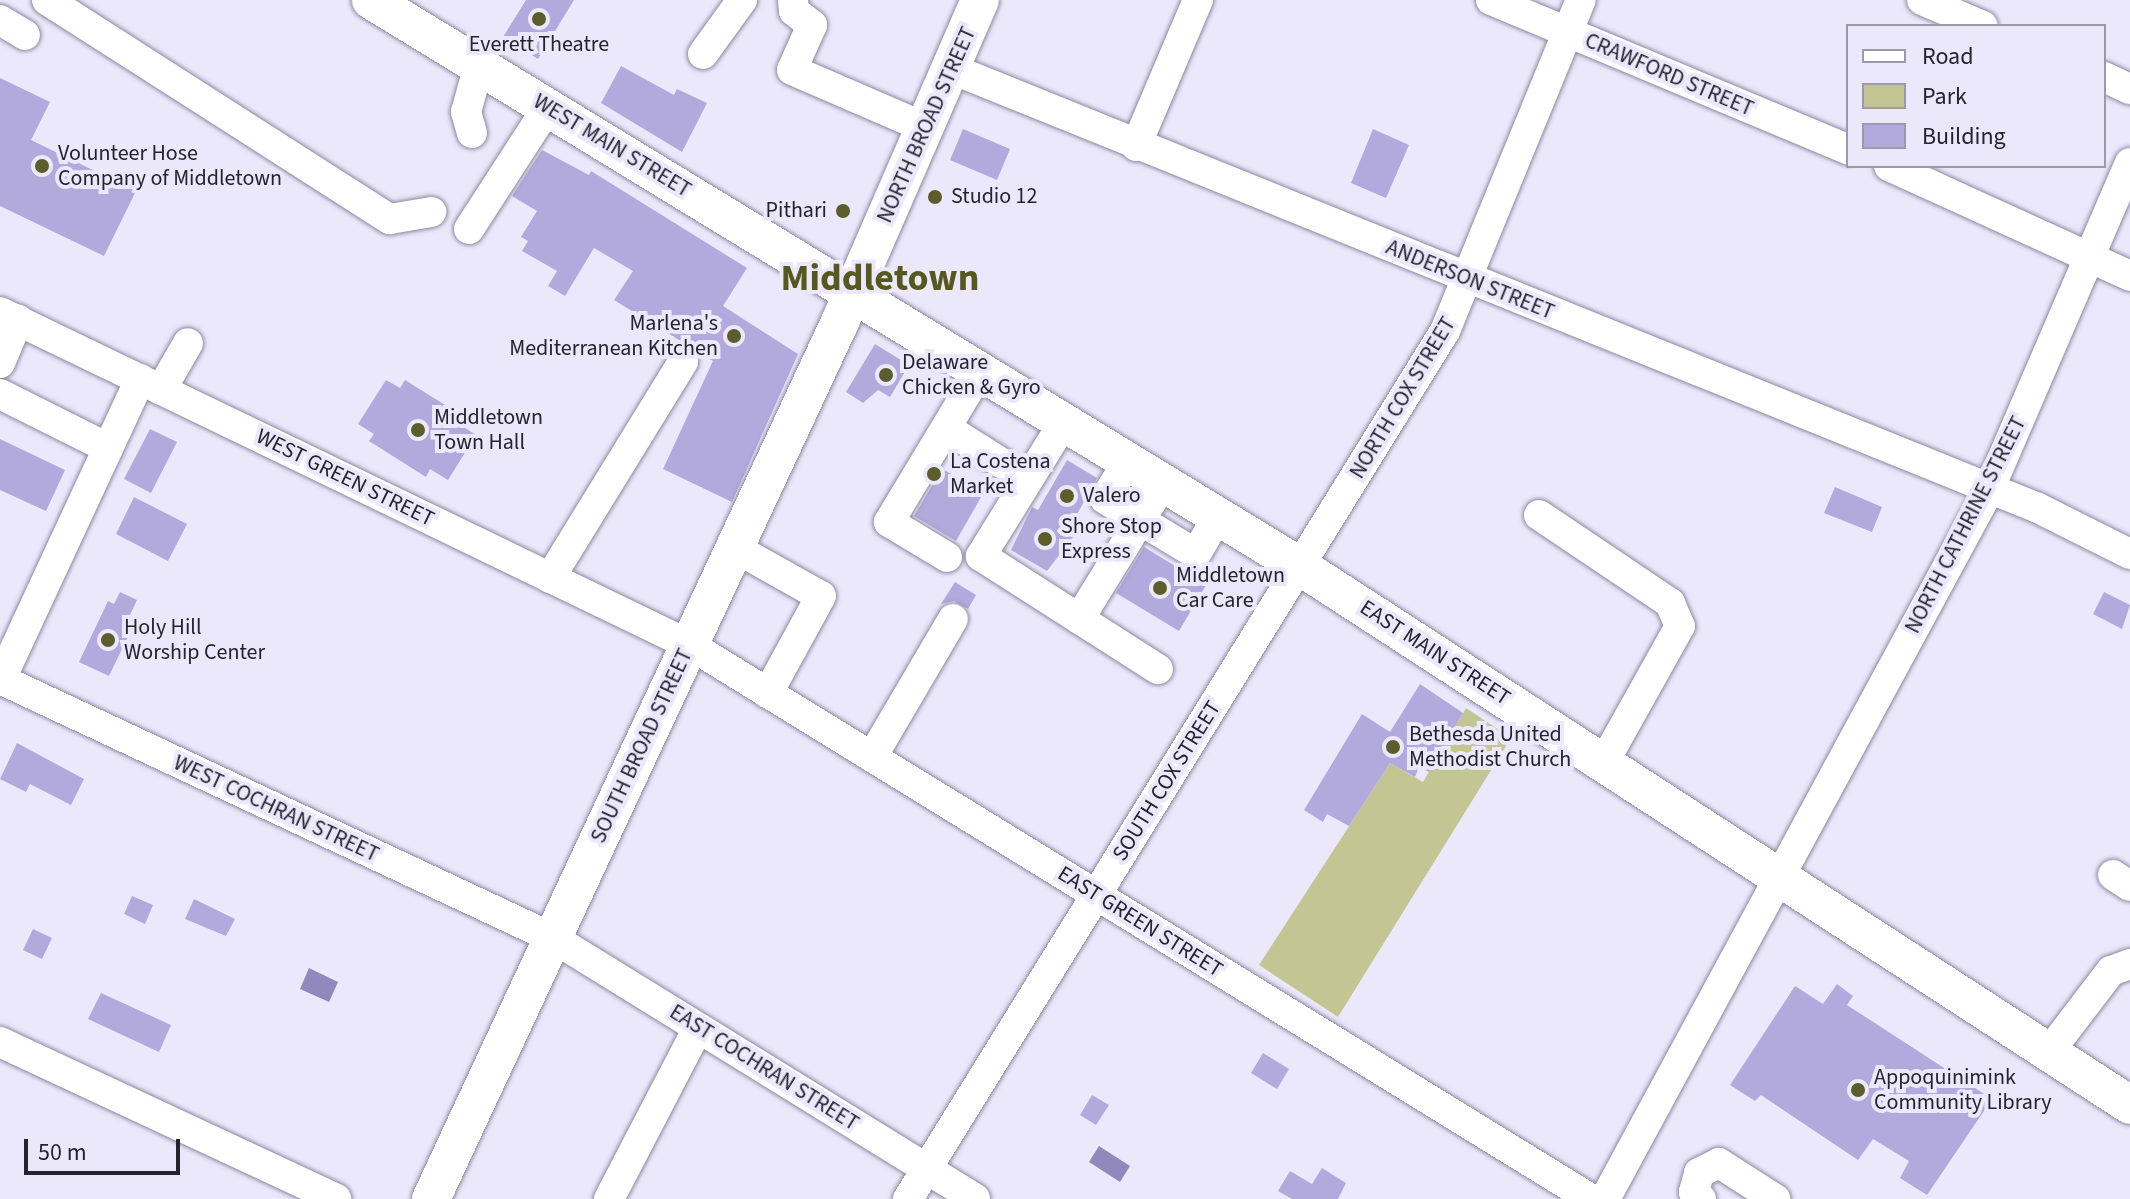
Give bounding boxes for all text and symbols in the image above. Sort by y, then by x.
marker: Everett Theatre [530,10,548,28]
street label: NORTH BROAD STREET [872,23,982,227]
legend [1846,24,2106,168]
street label: CRAWFORD STREET [1581,28,1757,122]
place label: Everett Theatre [469,32,609,58]
text: Road [1922,39,1974,74]
text: Park [1922,79,1967,114]
street label: WEST MAIN STREET [528,89,696,203]
text: Building [1922,119,2006,154]
place label: Volunteer Hose Company of Middletown [58,140,282,192]
marker: Volunteer Hose Company of Middletown [33,157,51,175]
place label: Studio 12 [951,184,1037,210]
marker: Studio 12 [926,188,944,206]
place label: Pithari [766,198,827,224]
marker: Pithari [834,202,852,220]
street label: ANDERSON STREET [1382,234,1558,326]
district label: Middletown [780,256,980,302]
place label: Marlena's Mediterranean Kitchen [509,310,718,362]
street label: NORTH COX STREET [1344,312,1462,484]
marker: Marlena's Mediterranean Kitchen [725,327,743,345]
place label: Delaware Chicken & Gyro [902,349,1041,400]
marker: Delaware Chicken & Gyro [877,366,895,384]
place label: Middletown Town Hall [434,404,543,456]
street label: NORTH CATHRINE STREET [1900,412,2032,638]
marker: Middletown Town Hall [409,421,427,439]
street label: WEST GREEN STREET [252,423,438,533]
place label: La Costena Market [950,448,1051,500]
marker: La Costena Market [925,465,943,483]
place label: Valero [1083,483,1141,509]
marker: Valero [1058,487,1076,505]
place label: Shore Stop Express [1061,513,1162,564]
marker: Shore Stop Express [1036,530,1054,548]
place label: Middletown Car Care [1176,562,1285,614]
marker: Middletown Car Care [1151,579,1169,597]
street label: EAST MAIN STREET [1355,595,1515,711]
place label: Holy Hill Worship Center [124,614,265,666]
marker: Holy Hill Worship Center [99,631,117,649]
street label: SOUTH BROAD STREET [585,645,699,847]
street label: SOUTH COX STREET [1107,696,1227,866]
place label: Bethesda United Methodist Church [1409,721,1571,772]
marker: Bethesda United Methodist Church [1384,738,1402,756]
street label: WEST COCHRAN STREET [169,750,383,868]
street label: EAST GREEN STREET [1053,861,1227,983]
street label: EAST COCHRAN STREET [665,999,863,1137]
place label: Appoquinimink Community Library [1874,1064,2051,1116]
marker: Appoquinimink Community Library [1849,1081,1867,1099]
scale bar [28,1123,184,1173]
text: 50 m [38,1135,87,1170]

